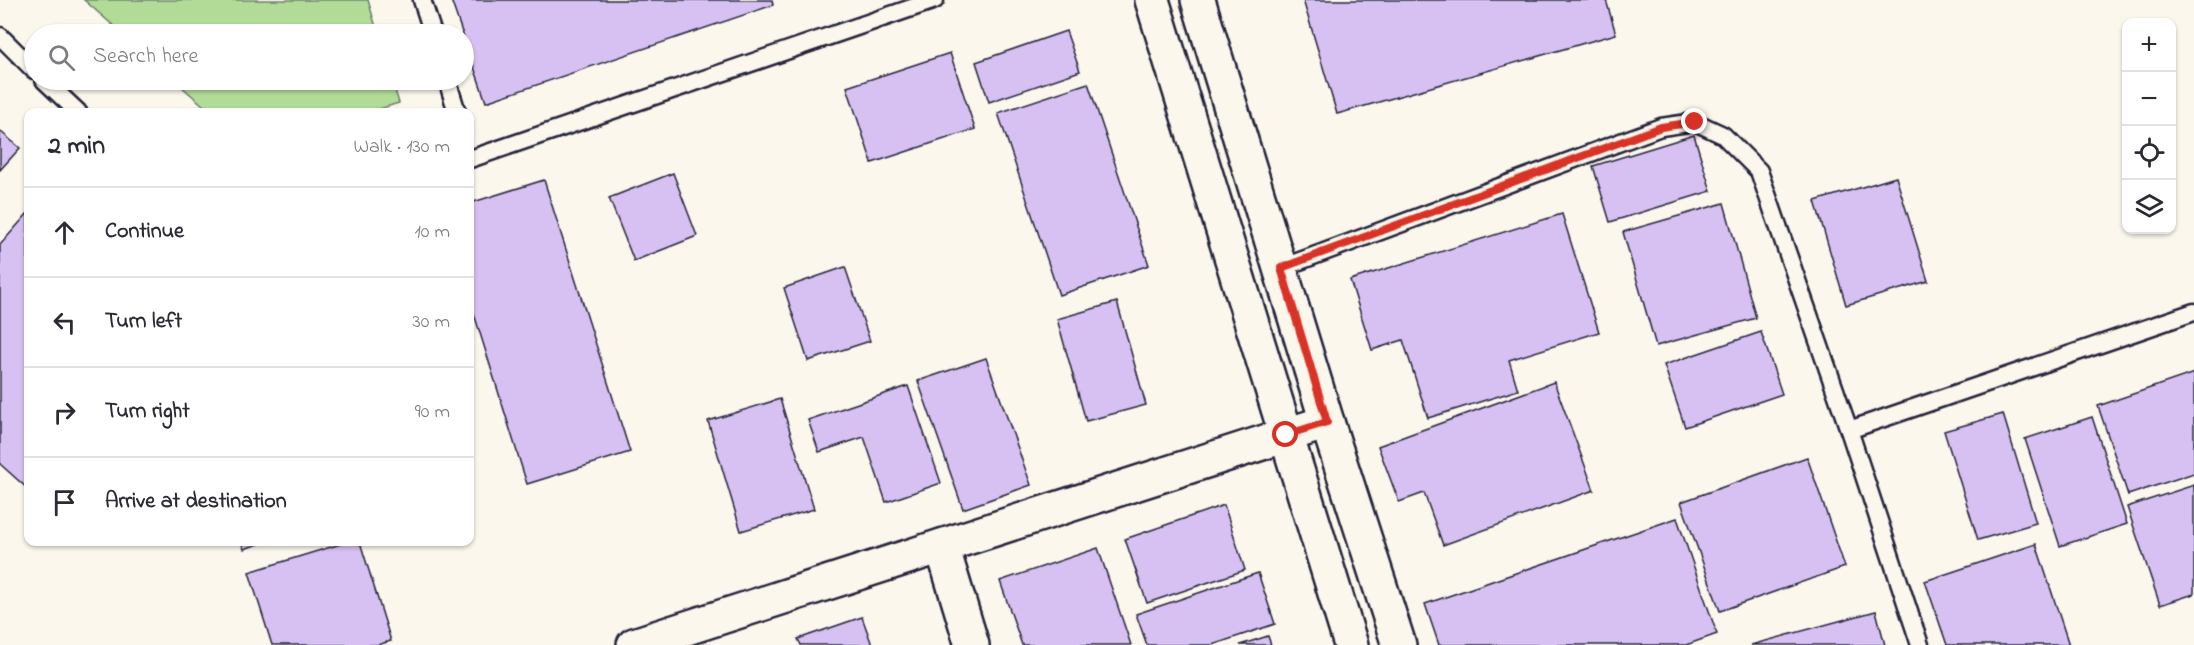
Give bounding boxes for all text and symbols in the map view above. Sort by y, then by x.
map controls [2122,18,2176,234]
button: + [2122,18,2176,72]
search box [24,24,474,90]
icon: search [45,41,78,74]
text: Search here [93,41,198,73]
button: − [2122,72,2176,126]
route end [1681,108,1707,134]
button: locate [2122,126,2176,180]
text: 2 min [48,128,105,166]
text: Walk · 130 m [354,133,450,162]
button: layers [2122,180,2176,234]
icon: ahead [48,216,81,249]
text: Continue [105,216,184,248]
text: 10 m [414,218,450,247]
icon: left [48,306,81,339]
text: Turn left [105,306,182,338]
text: 30 m [413,308,450,337]
icon: right [48,396,81,429]
text: Turn right [105,396,190,428]
text: 90 m [415,398,450,427]
route start [1272,421,1298,447]
icon: arrive [48,486,81,519]
text: Arrive at destination [105,486,287,518]

